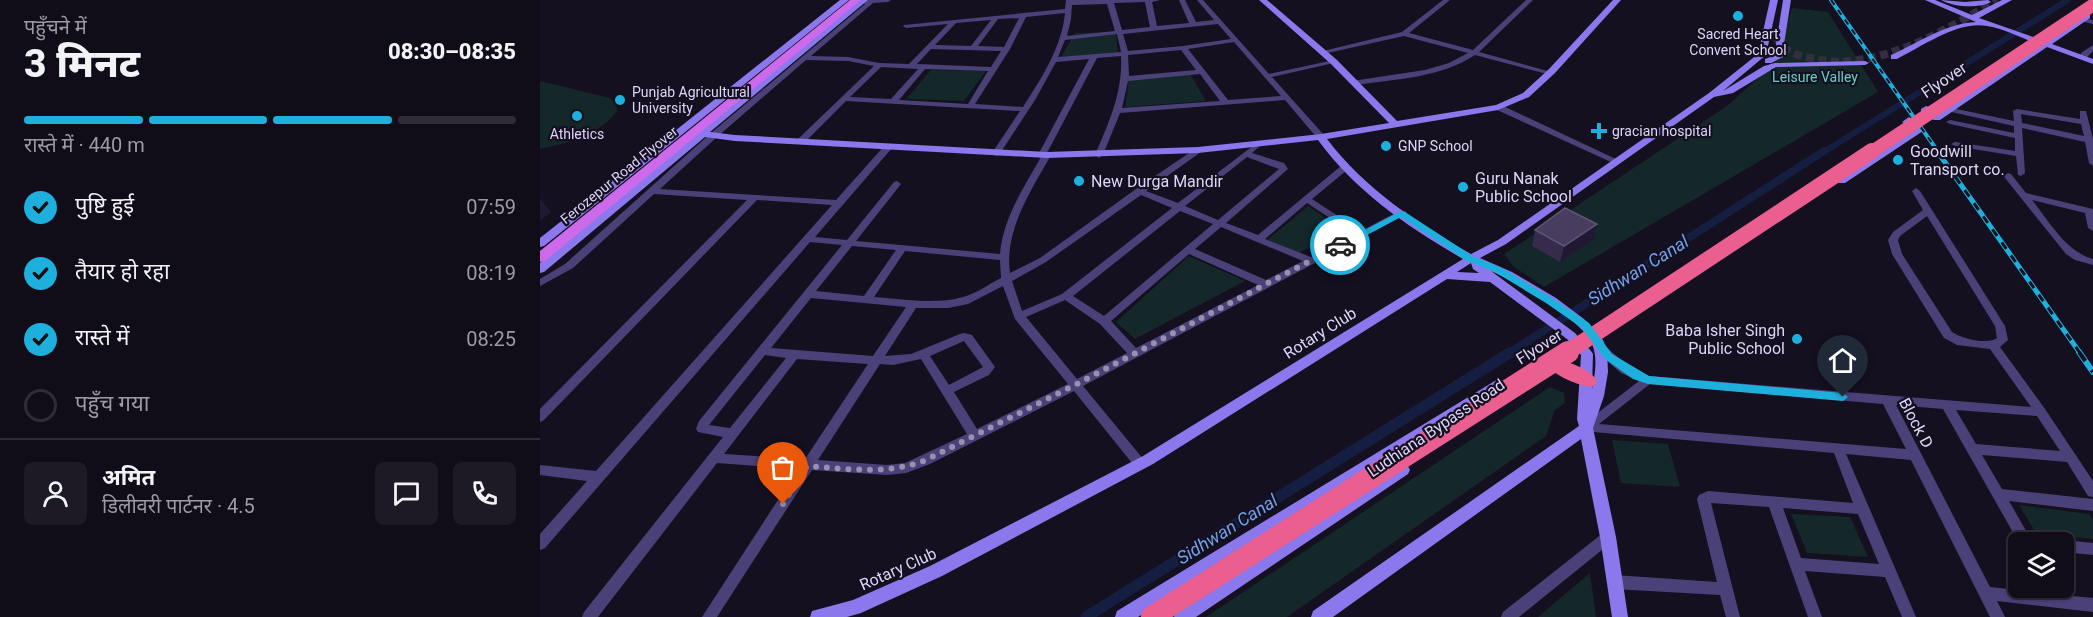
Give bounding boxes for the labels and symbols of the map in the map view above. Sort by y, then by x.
marker: Sacred Heart Convent School [1731,9,1745,23]
place label: Sacred Heart Convent School [1689,26,1787,58]
street label: Flyover [1918,58,1971,102]
park label: Leisure Valley [1772,69,1858,85]
place label: Punjab Agricultural University [632,84,750,116]
marker: Punjab Agricultural University [613,93,627,107]
marker: Athletics [570,109,584,123]
marker: gracian hospital [1590,122,1608,140]
street label: Ferozepur Road Flyover [557,123,681,227]
place label: gracian hospital [1612,123,1711,139]
place label: Athletics [550,126,604,142]
place label: GNP School [1398,138,1473,154]
marker: GNP School [1379,139,1393,153]
place label: Goodwill Transport co. [1910,142,2005,179]
marker: Goodwill Transport co. [1891,153,1905,167]
place label: Guru Nanak Public School [1475,169,1572,206]
place label: New Durga Mandir [1091,172,1224,191]
marker: New Durga Mandir [1072,174,1086,188]
marker: Guru Nanak Public School [1456,180,1470,194]
courier [1310,215,1370,275]
water label: Sidhwan Canal [1584,230,1693,309]
street label: Rotary Club [1280,303,1360,363]
place label: Baba Isher Singh Public School [1665,321,1785,358]
street label: Flyover [1512,325,1566,369]
marker: Baba Isher Singh Public School [1790,332,1804,346]
pin [1817,335,1868,397]
street label: Ludhiana Bypass Road [1364,375,1508,481]
street label: Block D [1895,395,1937,451]
pin [757,442,808,504]
water label: Sidhwan Canal [1173,489,1282,568]
street label: Rotary Club [857,544,939,594]

